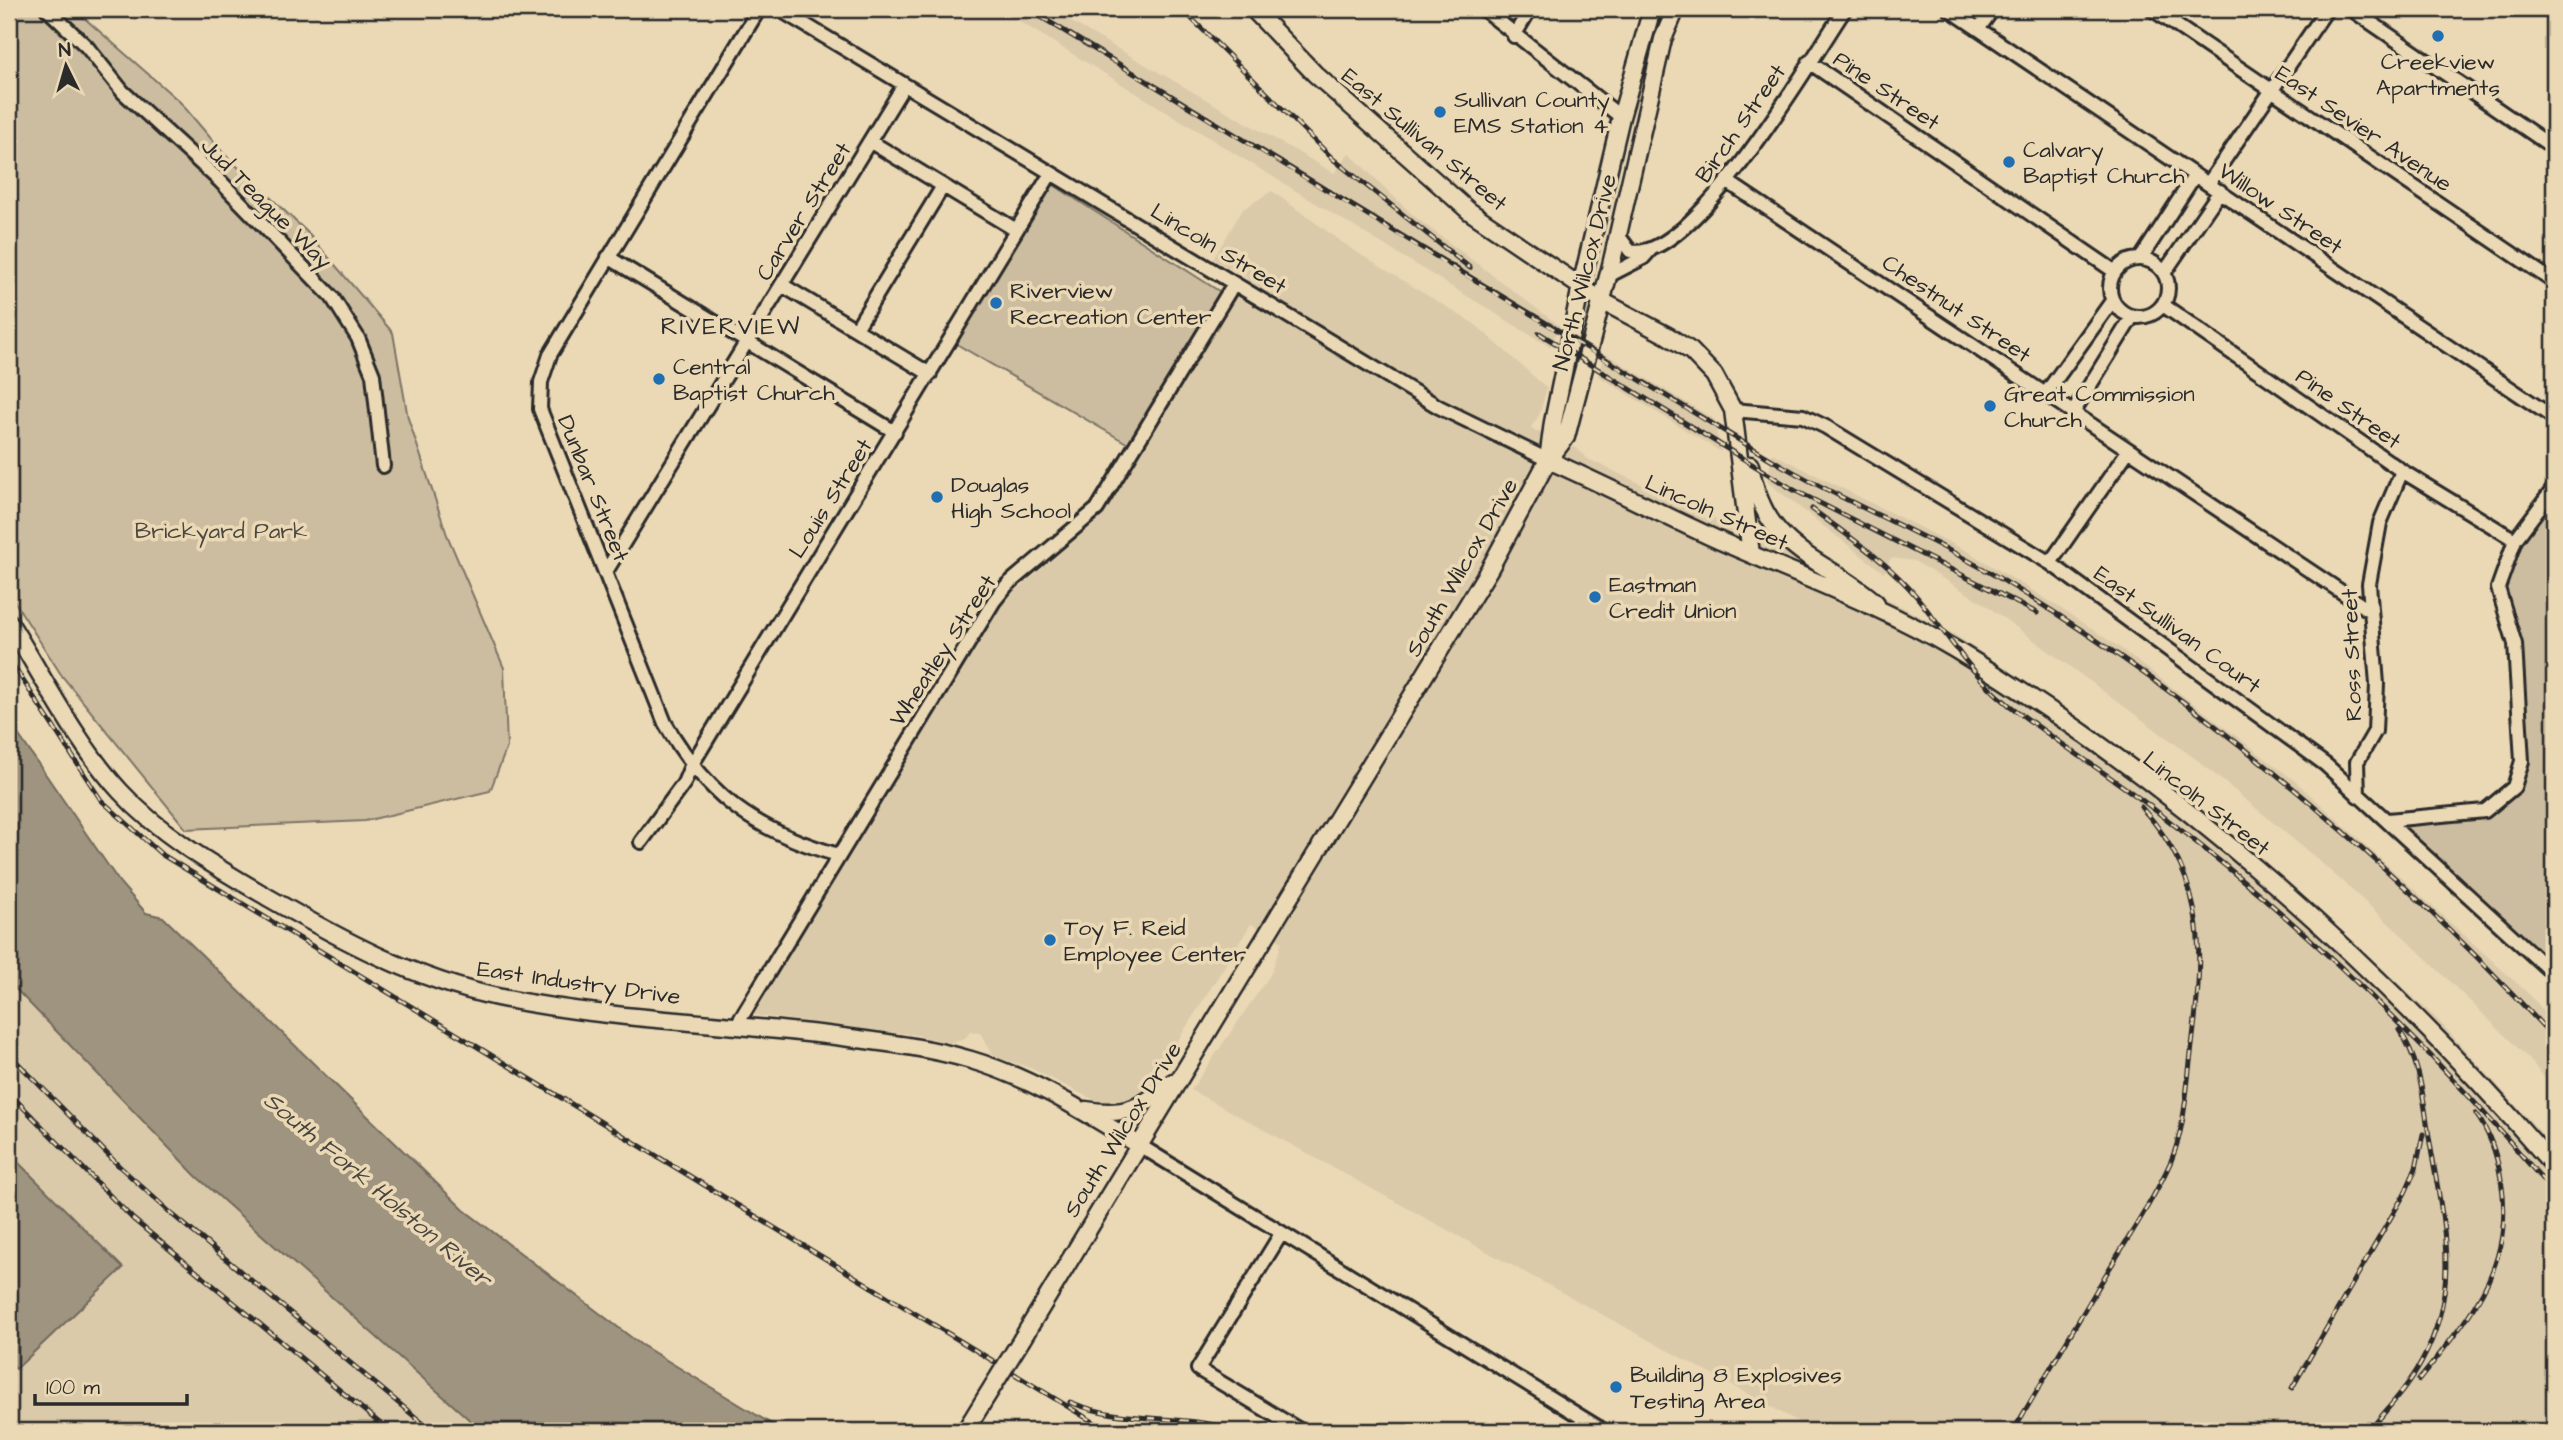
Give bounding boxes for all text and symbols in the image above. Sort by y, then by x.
marker: Creekview Apartments [2430,28,2446,44]
north arrow [32,32,102,102]
text: N [58,37,72,65]
street label: Pine Street [1827,43,1947,139]
place label: Creekview Apartments [2376,46,2500,104]
street label: Birch Street [1688,57,1794,190]
street label: East Sevier Avenue [2269,58,2458,200]
street label: East Sullivan Street [1334,61,1515,219]
place label: Sullivan County EMS Station 4 [1454,84,1610,142]
marker: Sullivan County EMS Station 4 [1432,104,1448,120]
street label: Jud Teague Way [193,131,340,278]
place label: Calvary Baptist Church [2023,134,2185,192]
street label: Carver Street [748,136,860,287]
marker: Calvary Baptist Church [2001,154,2017,170]
street label: Willow Street [2212,155,2350,263]
street label: North Wilcox Drive [1545,171,1625,374]
street label: Lincoln Street [1144,196,1293,303]
street label: Chestnut Street [1876,247,2038,371]
place label: Riverview Recreation Center [1010,275,1212,333]
marker: Riverview Recreation Center [988,295,1004,311]
district label: RIVERVIEW [661,310,801,344]
place label: Central Baptist Church [673,351,835,409]
street label: Pine Street [2289,361,2408,457]
marker: Central Baptist Church [651,371,667,387]
place label: Great Commission Church [2004,378,2195,436]
marker: Great Commission Church [1982,398,1998,414]
street label: Dunbar Street [549,410,637,567]
street label: Louis Street [781,432,881,565]
street label: Lincoln Street [1640,467,1794,559]
place label: Douglas High School [951,469,1071,528]
street label: South Wilcox Drive [1398,472,1526,663]
marker: Douglas High School [929,489,945,505]
park label: Brickyard Park [135,515,307,548]
street label: East Sullivan Court [2087,558,2268,702]
street label: Wheatley Street [882,568,1005,733]
place label: Eastman Credit Union [1609,569,1737,627]
street label: Ross Street [2334,587,2370,722]
marker: Eastman Credit Union [1587,589,1603,605]
street label: Lincoln Street [2136,744,2277,864]
place label: Toy F. Reid Employee Center [1064,912,1247,971]
marker: Toy F. Reid Employee Center [1042,932,1058,948]
street label: East Industry Drive [475,953,682,1014]
street label: South Wilcox Drive [1056,1036,1190,1223]
water label: South Fork Holston River [256,1084,501,1297]
place label: Building 8 Explosives Testing Area [1630,1359,1842,1418]
scale bar [35,1363,187,1407]
text: 100 m [46,1373,101,1402]
marker: Building 8 Explosives Testing Area [1608,1379,1624,1395]

